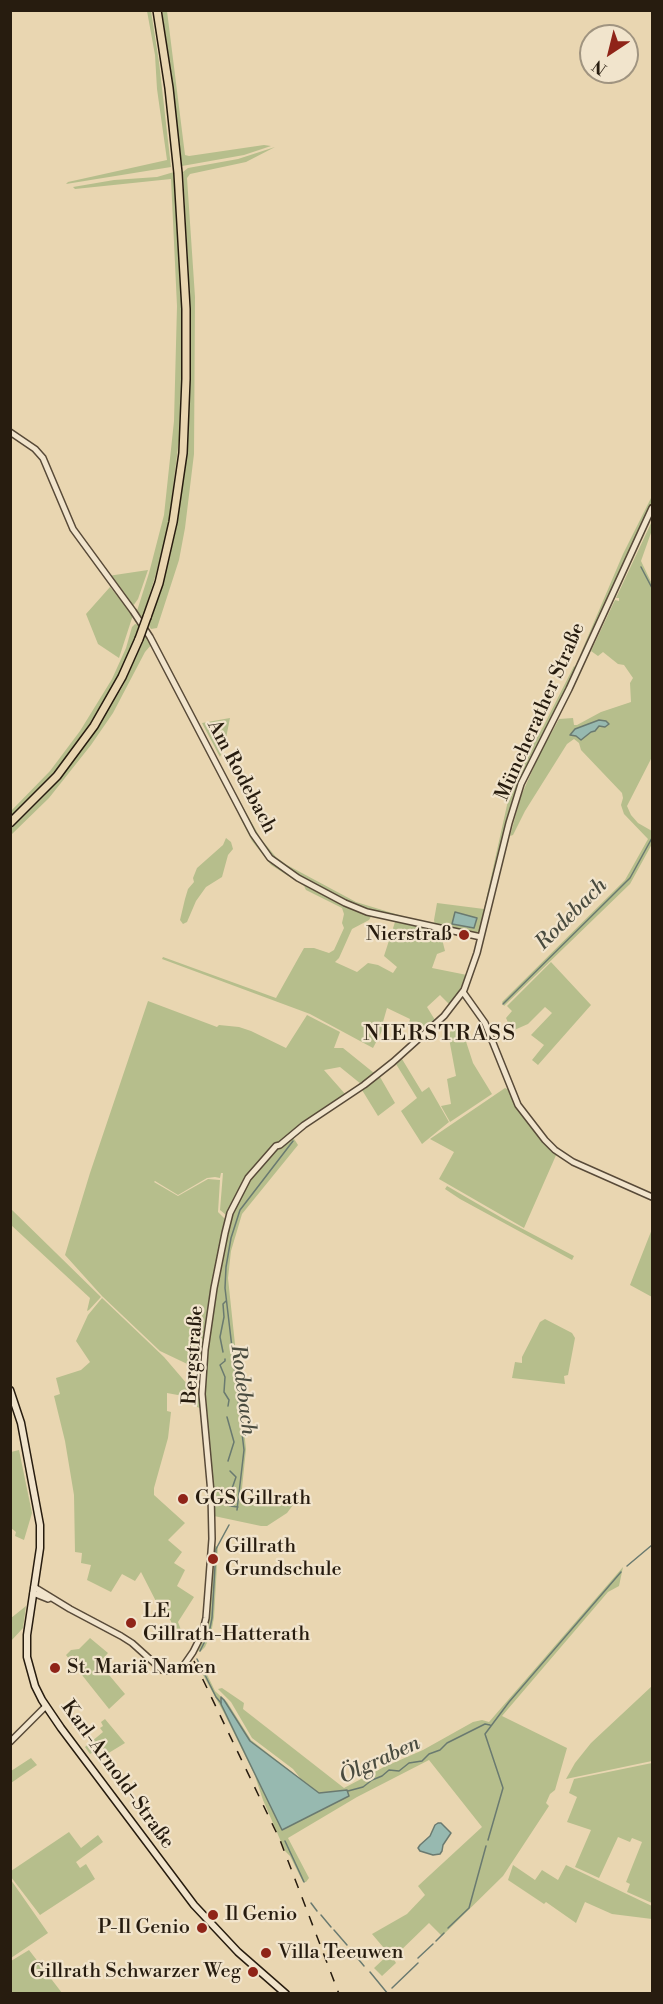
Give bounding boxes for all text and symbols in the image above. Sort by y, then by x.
north arrow [579,24,639,84]
text: N [589,55,611,79]
street label: Müncherather Straße [491,619,591,805]
street label: Am Rodebach [201,716,281,838]
water label: Rodebach [531,874,613,956]
place label: Nierstraß [366,923,452,947]
marker: Nierstraß [457,928,471,942]
district label: NIERSTRASS [363,1022,517,1048]
street label: Bergstraße [179,1305,209,1405]
water label: Rodebach [224,1343,260,1437]
place label: GGS Gillrath [195,1487,311,1511]
marker: GGS Gillrath [176,1492,190,1506]
place label: Gillrath Grundschule [225,1535,342,1582]
marker: Gillrath Grundschule [206,1552,220,1566]
place label: LE Gillrath-Hatterath [143,1600,310,1647]
marker: LE Gillrath-Hatterath [124,1616,138,1630]
place label: St. Mariä Namen [67,1656,216,1680]
marker: St. Mariä Namen [48,1661,62,1675]
street label: Karl-Arnold-Straße [55,1696,179,1854]
water label: Ölgraben [335,1731,425,1791]
place label: Il Genio [225,1903,297,1927]
marker: Il Genio [206,1908,220,1922]
place label: P-Il Genio [98,1916,190,1940]
marker: P-Il Genio [195,1921,209,1935]
place label: Villa Teeuwen [278,1941,403,1965]
marker: Villa Teeuwen [259,1946,273,1960]
place label: Gillrath Schwarzer Weg [30,1960,241,1984]
marker: Gillrath Schwarzer Weg [246,1965,260,1979]

